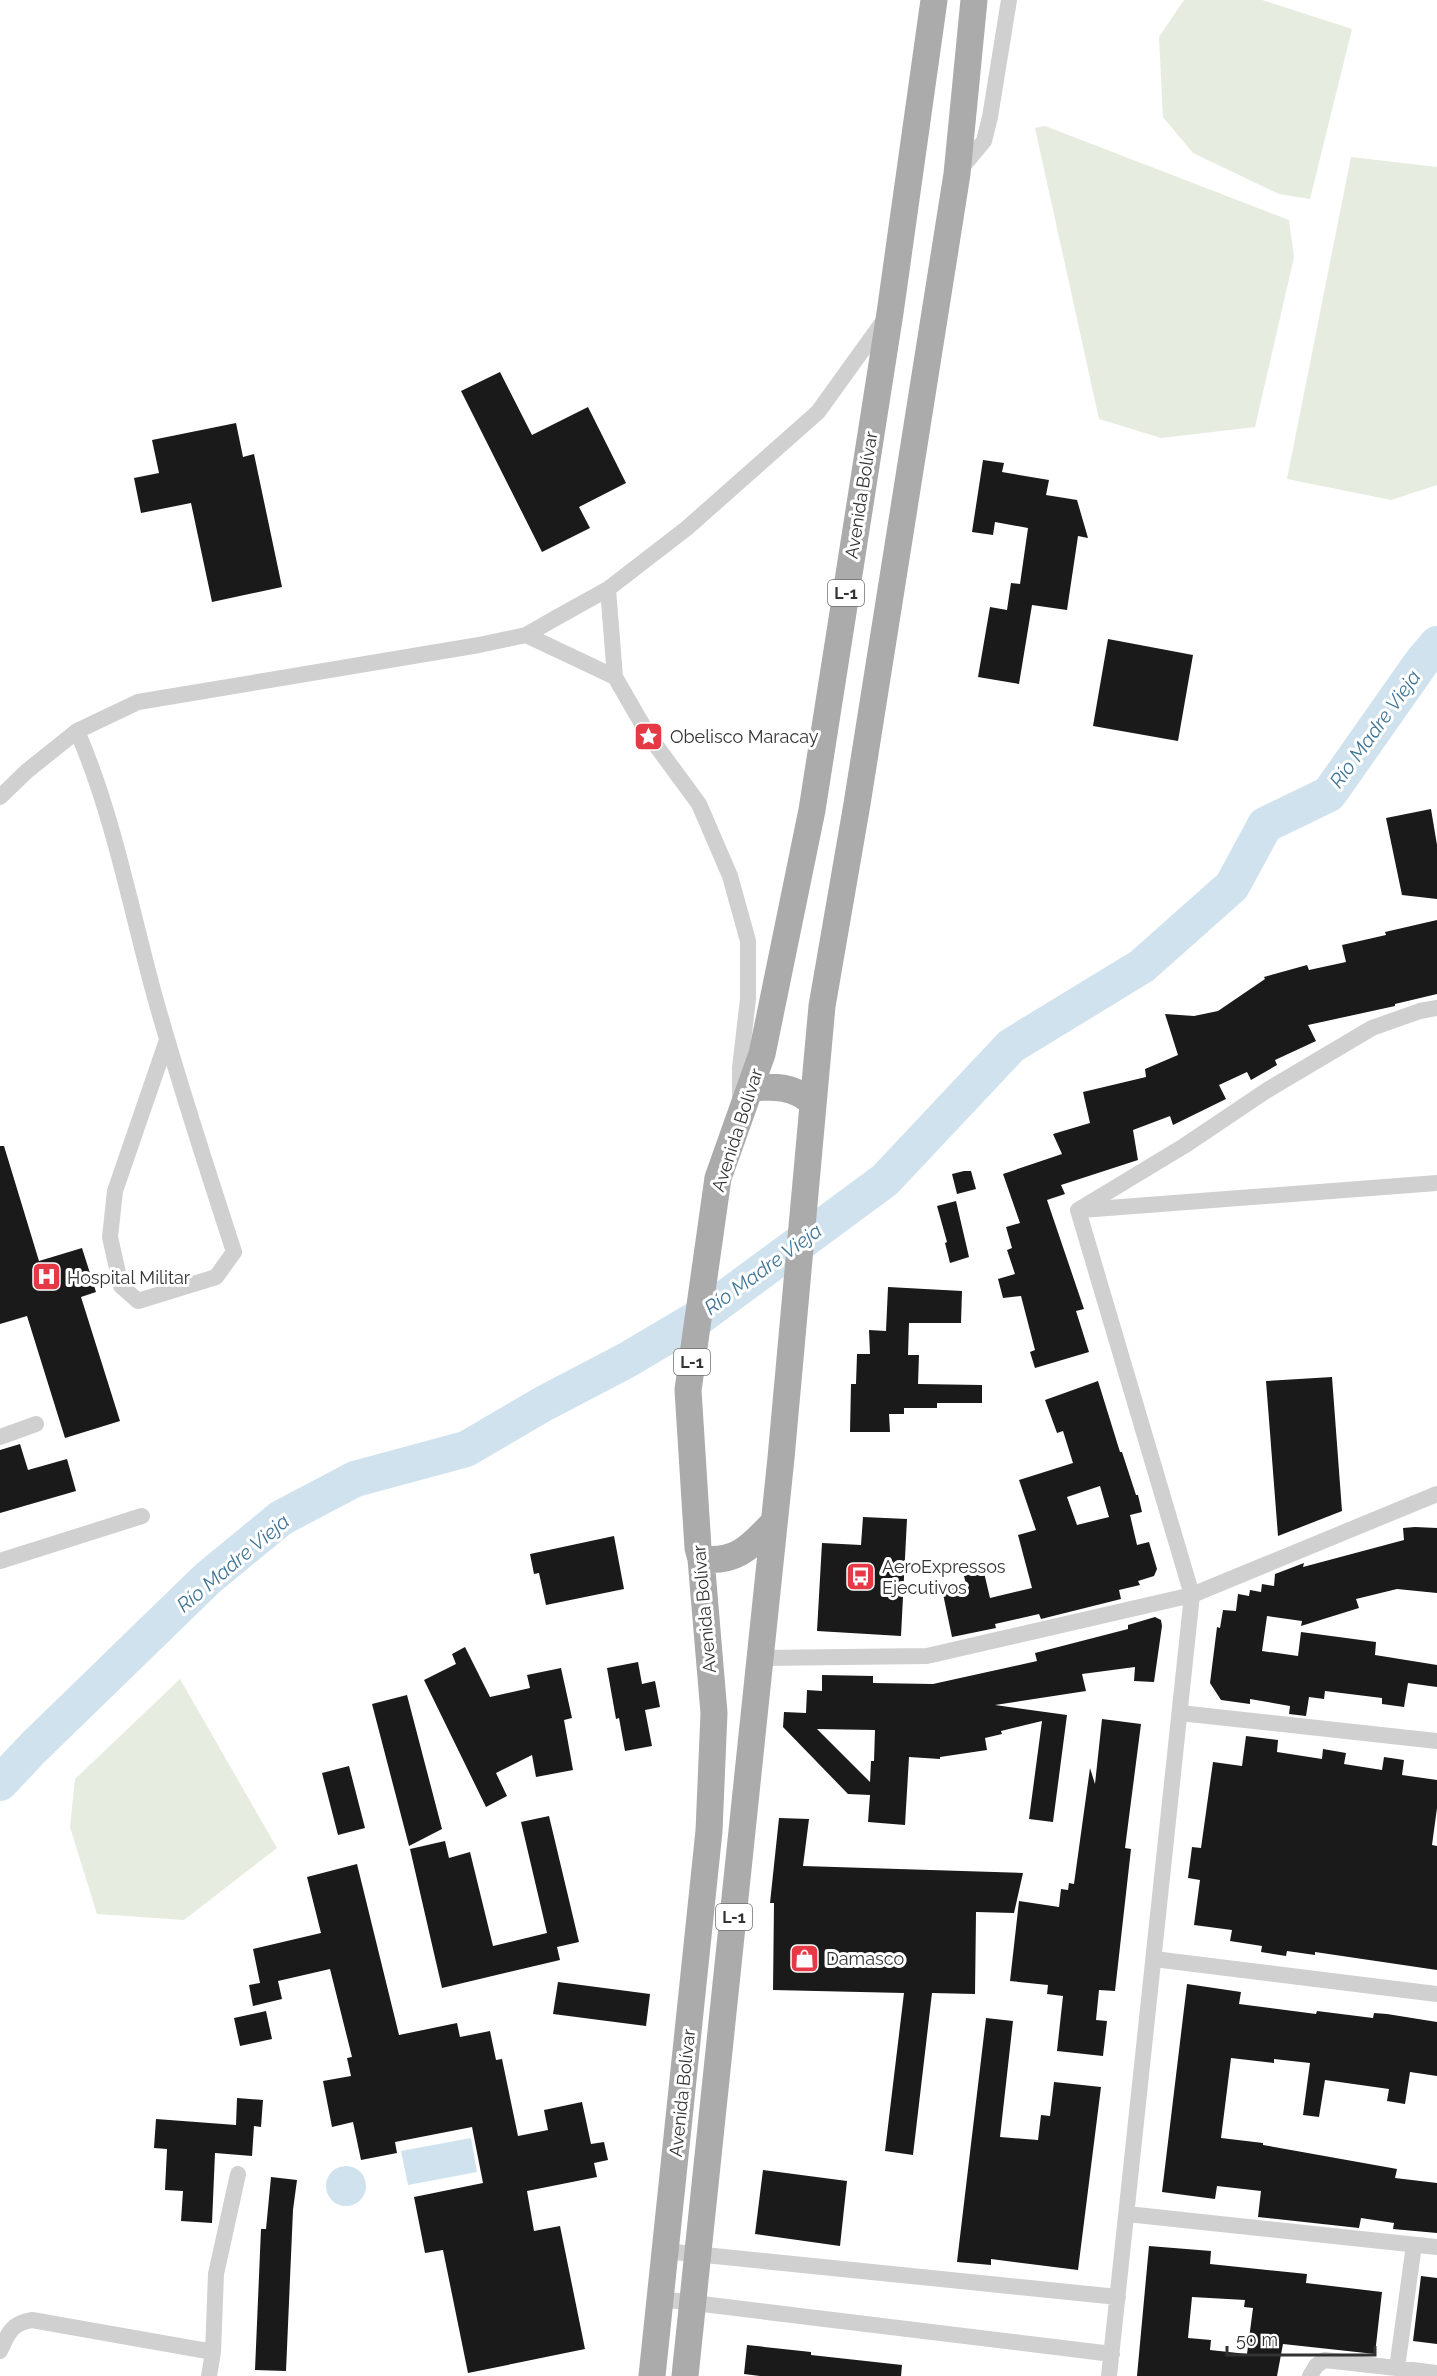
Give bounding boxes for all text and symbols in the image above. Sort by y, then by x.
street label: Avenida Bolívar [841,429,882,560]
road number: L-1 [828,580,864,606]
water label: Río Madre Vieja [1324,666,1426,792]
place icon: Obelisco Maracay [633,720,665,752]
place label: Obelisco Maracay [670,726,819,747]
street label: Avenida Bolívar [707,1065,767,1194]
water label: Río Madre Vieja [700,1218,826,1320]
hospital icon: Hospital Militar [30,1261,62,1293]
place label: Hospital Militar [67,1267,191,1288]
road number: L-1 [674,1349,710,1375]
water label: Río Madre Vieja [172,1509,294,1617]
street label: Avenida Bolívar [688,1543,720,1674]
place label: AeroExpressos Ejecutivos [882,1556,1006,1598]
bus stop icon: AeroExpressos Ejecutivos [845,1560,877,1592]
road number: L-1 [716,1904,752,1930]
shop icon: Damasco [789,1942,821,1974]
place label: Damasco [826,1948,904,1969]
street label: Avenida Bolívar [665,2027,699,2158]
scale bar [1227,2319,1376,2357]
text: 50 m [1236,2329,1278,2350]

